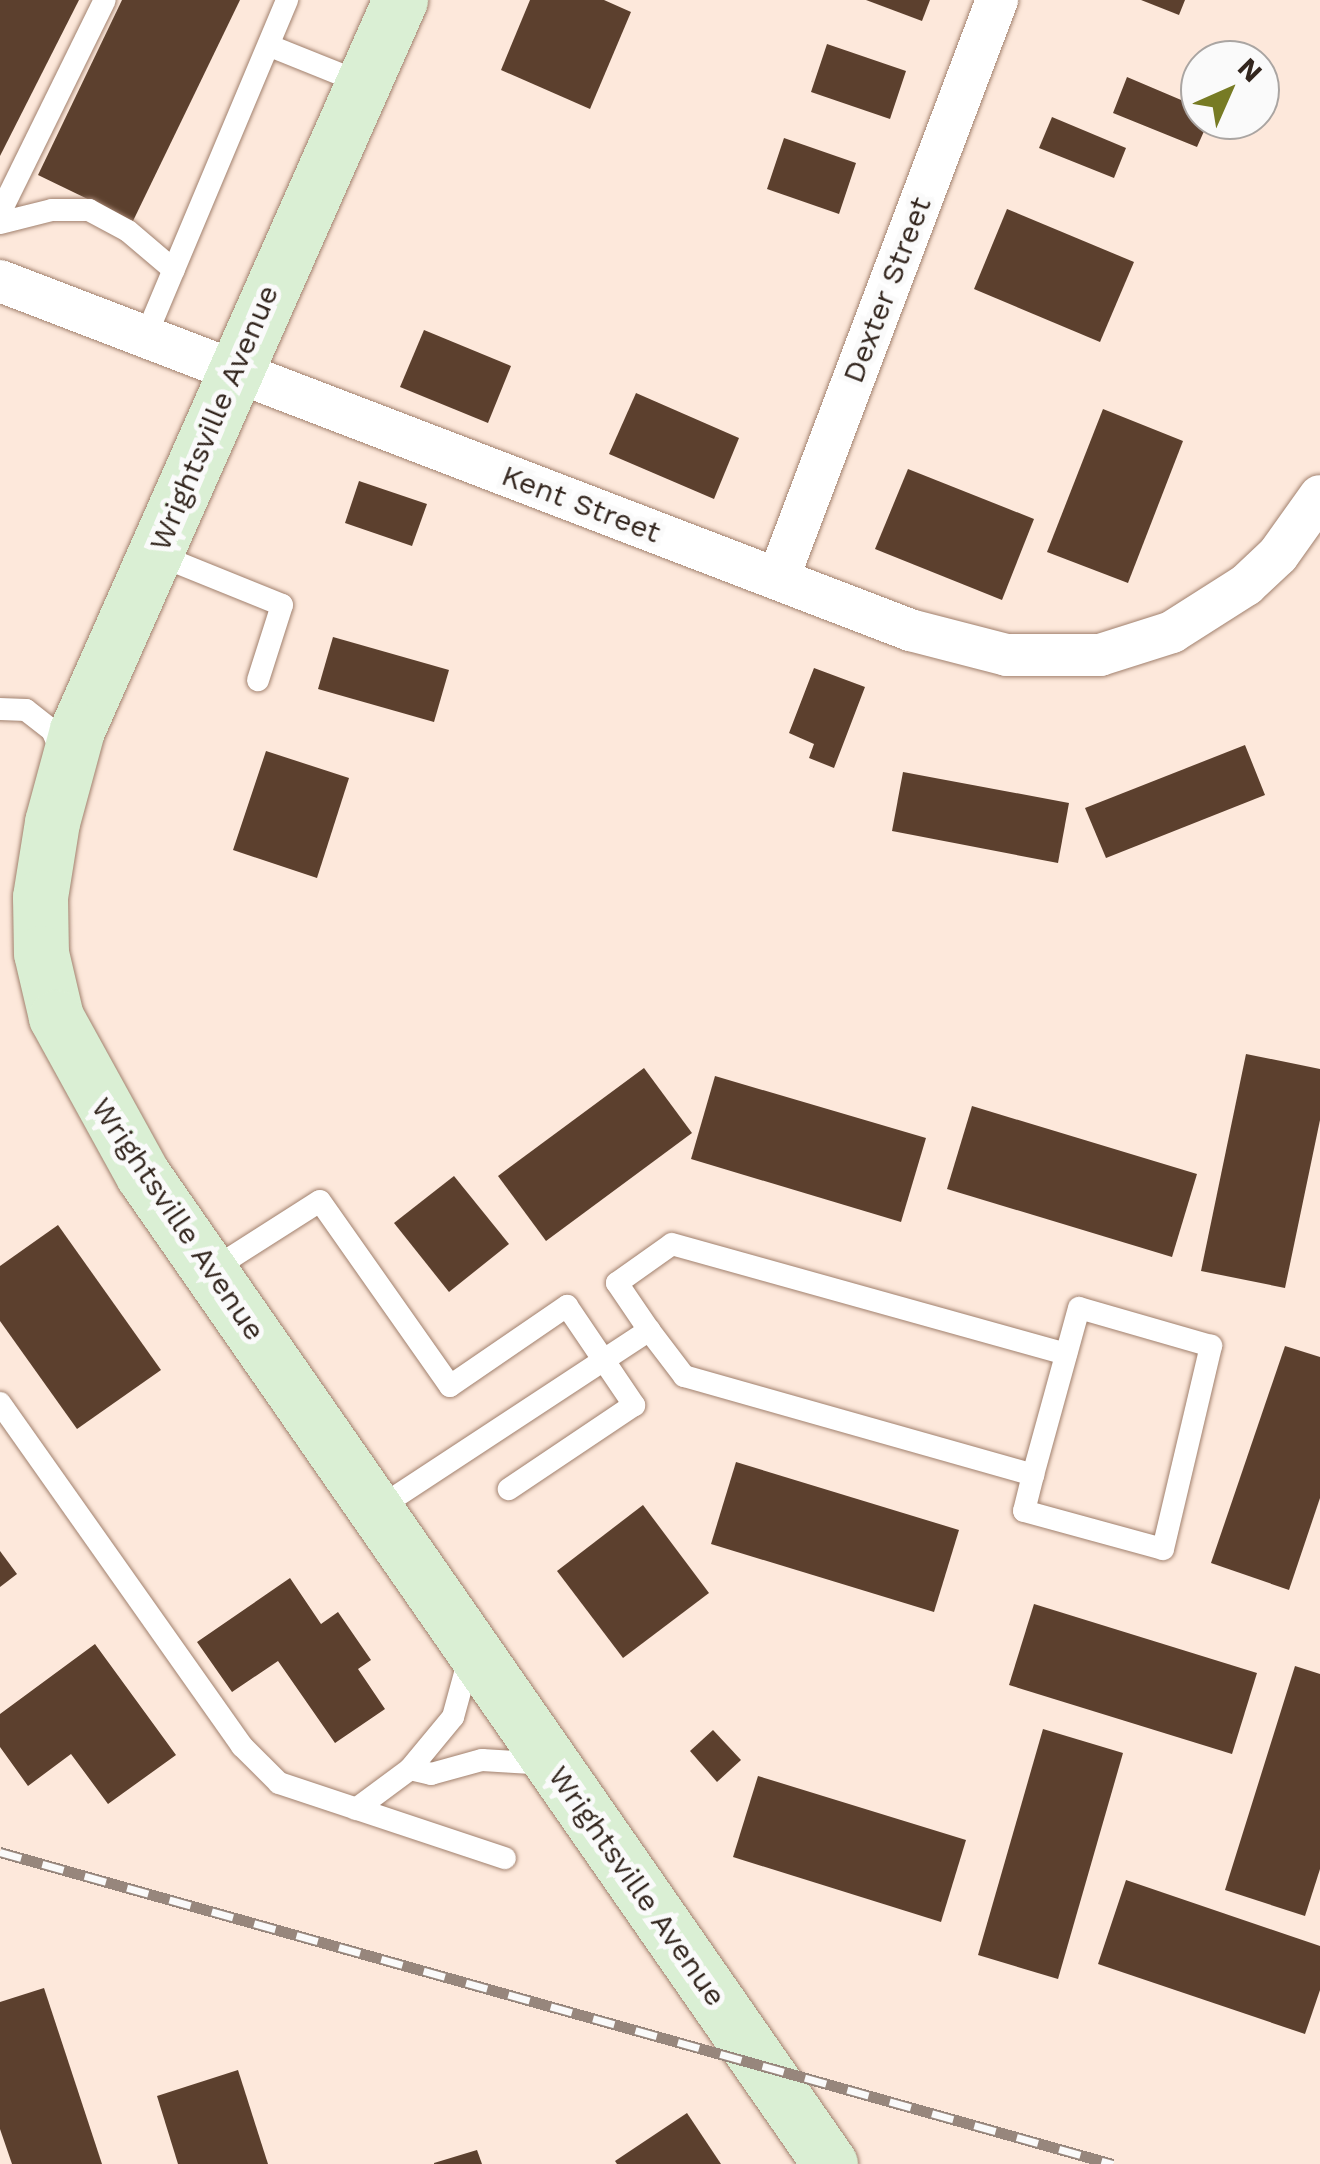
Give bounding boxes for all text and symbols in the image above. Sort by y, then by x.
north arrow [1180,40,1280,140]
text: N [1231,51,1269,89]
street label: Dexter Street [835,192,939,388]
street label: Wrightsville Avenue [142,279,286,557]
street label: Kent Street [497,457,665,551]
street label: Wrightsville Avenue [83,1090,273,1348]
street label: Wrightsville Avenue [540,1758,734,2014]

